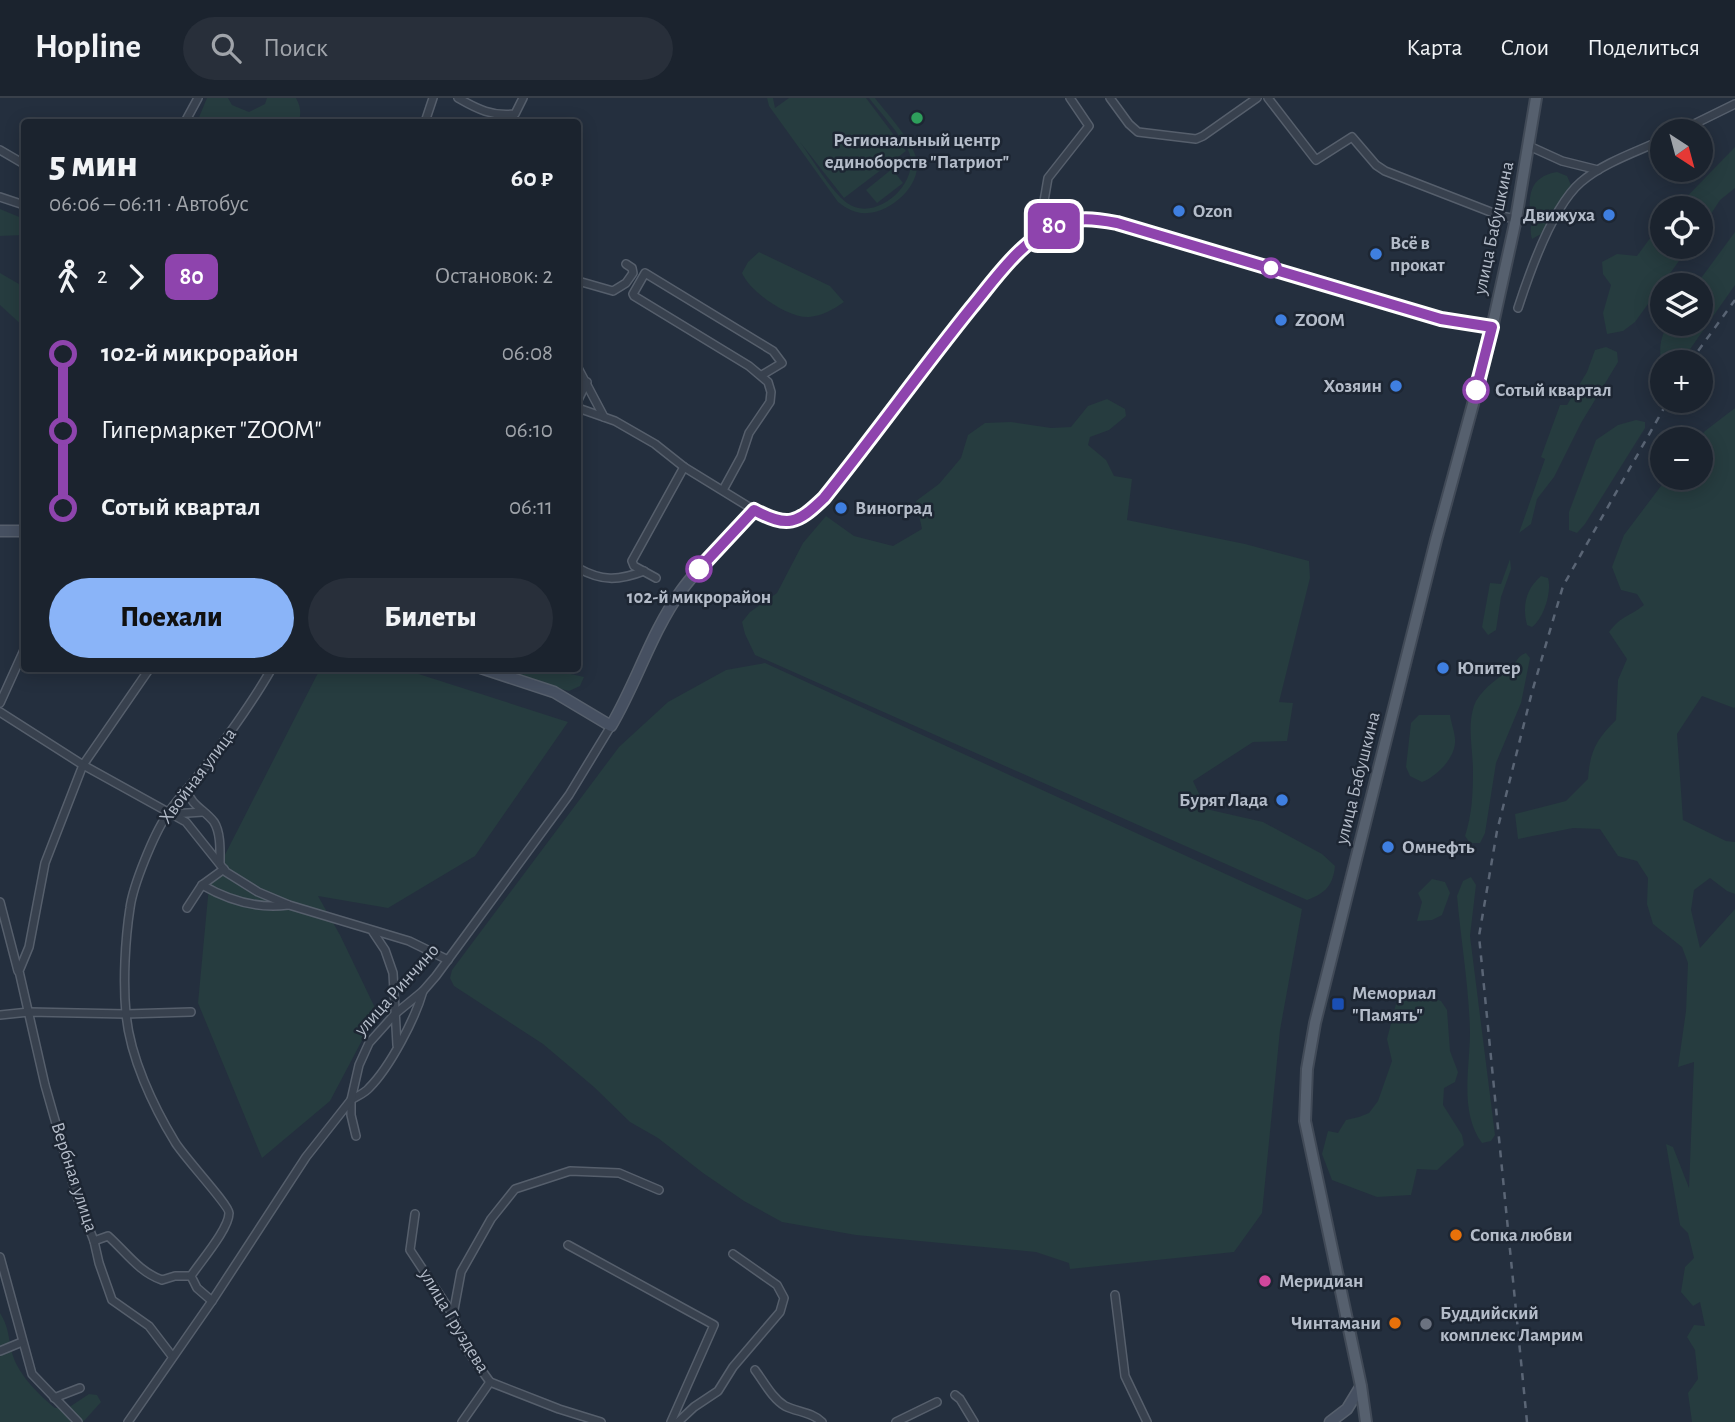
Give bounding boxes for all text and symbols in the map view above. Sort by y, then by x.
search box [183,17,673,80]
icon: search [207,29,245,67]
text: Hopline [35,31,141,64]
text: Поиск [263,35,328,61]
text: Карта [1406,36,1462,60]
text: Слои [1500,36,1549,60]
text: Поделиться [1587,36,1700,60]
marker: Региональный центр единоборств "Патриот" [909,110,925,126]
north arrow [1650,119,1713,182]
map controls [1650,119,1713,490]
place label: Региональный центр единоборств "Патриот" [825,131,1009,172]
text: 5 мин [49,146,138,184]
street label: улица Бабушкина [1470,159,1517,297]
text: 60 ₽ [511,165,553,191]
text: 06:06 – 06:11 · Автобус [49,193,249,216]
button: locate [1650,196,1713,259]
place label: Ozon [1193,202,1232,221]
line badge: 80 [1023,203,1086,249]
marker: Ozon [1171,203,1187,219]
place label: Движуха [1523,206,1595,225]
marker: Движуха [1601,207,1617,223]
text: 80 [1042,214,1066,238]
place label: Всё в прокат [1390,234,1445,275]
marker: Всё в прокат [1368,246,1384,262]
icon: walk [49,258,87,296]
icon: forward [117,258,155,296]
unlabelled marker [1261,258,1281,278]
text: 2 [97,265,107,288]
text: 80 [179,265,204,289]
text: Остановок: 2 [435,265,553,288]
button: layers [1650,273,1713,336]
place label: ZOOM [1295,311,1345,330]
marker: ZOOM [1273,312,1289,328]
text: 102-й микрорайон [101,340,299,366]
text: 06:08 [502,342,553,365]
button: + [1650,350,1713,413]
place label: Хозяин [1324,377,1382,396]
marker: Сотый квартал [1463,377,1489,403]
marker: Хозяин [1388,378,1404,394]
place label: Сотый квартал [1495,381,1612,400]
text: Гипермаркет "ZOOM" [101,417,322,443]
text: 06:10 [505,419,553,442]
button: − [1650,427,1713,490]
text: Сотый квартал [101,494,261,520]
text: 06:11 [509,496,553,519]
place label: Виноград [855,499,932,518]
marker: Виноград [833,500,849,516]
marker: 102-й микрорайон [686,556,712,582]
button: Поехали [49,578,294,658]
button: Билеты [308,578,553,658]
place label: 102-й микрорайон [627,588,771,607]
place label: Юпитер [1457,659,1521,678]
marker: Юпитер [1435,660,1451,676]
street label: улица Бабушкина [1332,710,1384,847]
street label: Хвойная улица [156,724,240,828]
place label: Бурят Лада [1179,791,1268,810]
marker: Бурят Лада [1274,792,1290,808]
place label: Омнефть [1402,838,1475,857]
marker: Омнефть [1380,839,1396,855]
street label: улица Ринчино [350,940,443,1040]
place label: Мемориал "Память" [1352,984,1436,1025]
marker: Мемориал "Память" [1330,996,1346,1012]
street label: Вербная улица [47,1120,101,1234]
place label: Сопка любви [1470,1226,1572,1245]
marker: Сопка любви [1448,1227,1464,1243]
street label: улица Груздева [415,1265,493,1377]
place label: Меридиан [1279,1272,1364,1291]
marker: Меридиан [1257,1273,1273,1289]
place label: Буддийский комплекс Ламрим [1440,1304,1583,1345]
place label: Чинтамани [1291,1314,1381,1333]
marker: Чинтамани [1387,1315,1403,1331]
marker: Буддийский комплекс Ламрим [1418,1316,1434,1332]

